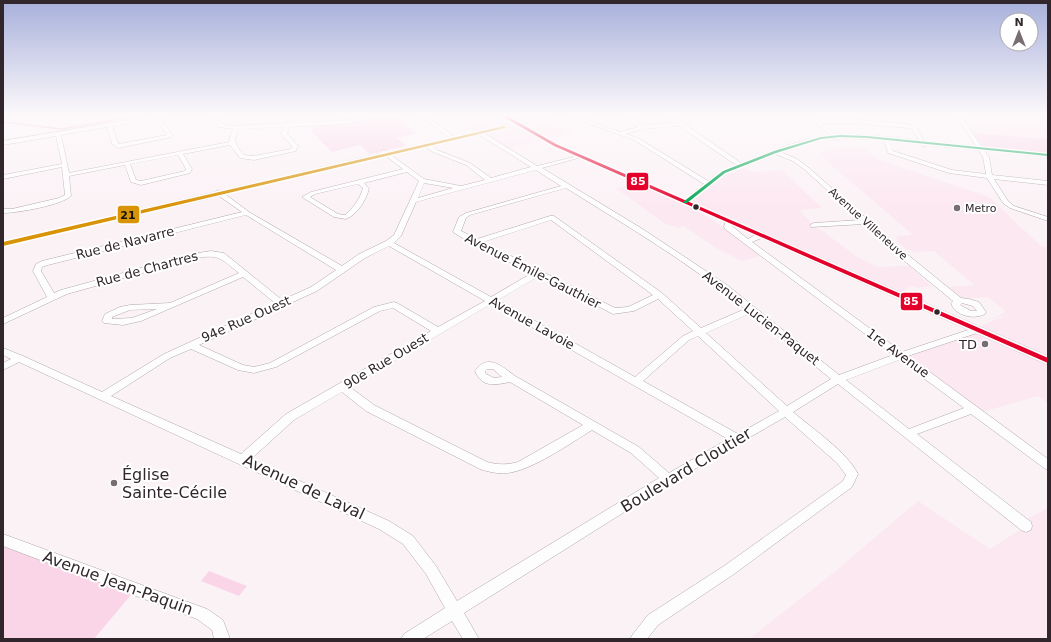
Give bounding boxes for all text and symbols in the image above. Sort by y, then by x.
north arrow [999,12,1039,52]
text: N [1014,16,1024,29]
line badge: 85 [626,172,649,191]
text: 85 [630,175,646,188]
street label: Avenue Villeneuve [826,185,910,263]
unlabelled marker [691,202,701,212]
place label: Metro [965,202,997,215]
marker: Metro [952,203,962,213]
line badge: 21 [117,205,140,224]
text: 21 [120,209,136,222]
street label: Rue de Navarre [74,224,176,262]
street label: Avenue Émile-Gauthier [463,230,604,312]
street label: Rue de Chartres [94,248,200,290]
street label: Avenue Lucien-Paquet [700,268,822,368]
line badge: 85 [900,292,923,311]
street label: 94e Rue Ouest [199,293,293,345]
street label: Avenue Lavoie [487,293,577,353]
text: 85 [903,295,919,308]
unlabelled marker [932,307,942,317]
street label: 1re Avenue [864,325,932,381]
street label: 90e Rue Ouest [341,330,431,392]
place label: TD [958,337,977,352]
marker: TD [980,339,990,349]
street label: Boulevard Cloutier [617,423,755,516]
street label: Avenue de Laval [240,450,368,524]
place label: Église Sainte-Cécile [122,465,227,502]
marker: Église Sainte-Cécile [109,478,119,488]
street label: Avenue Jean-Paquin [40,547,196,619]

